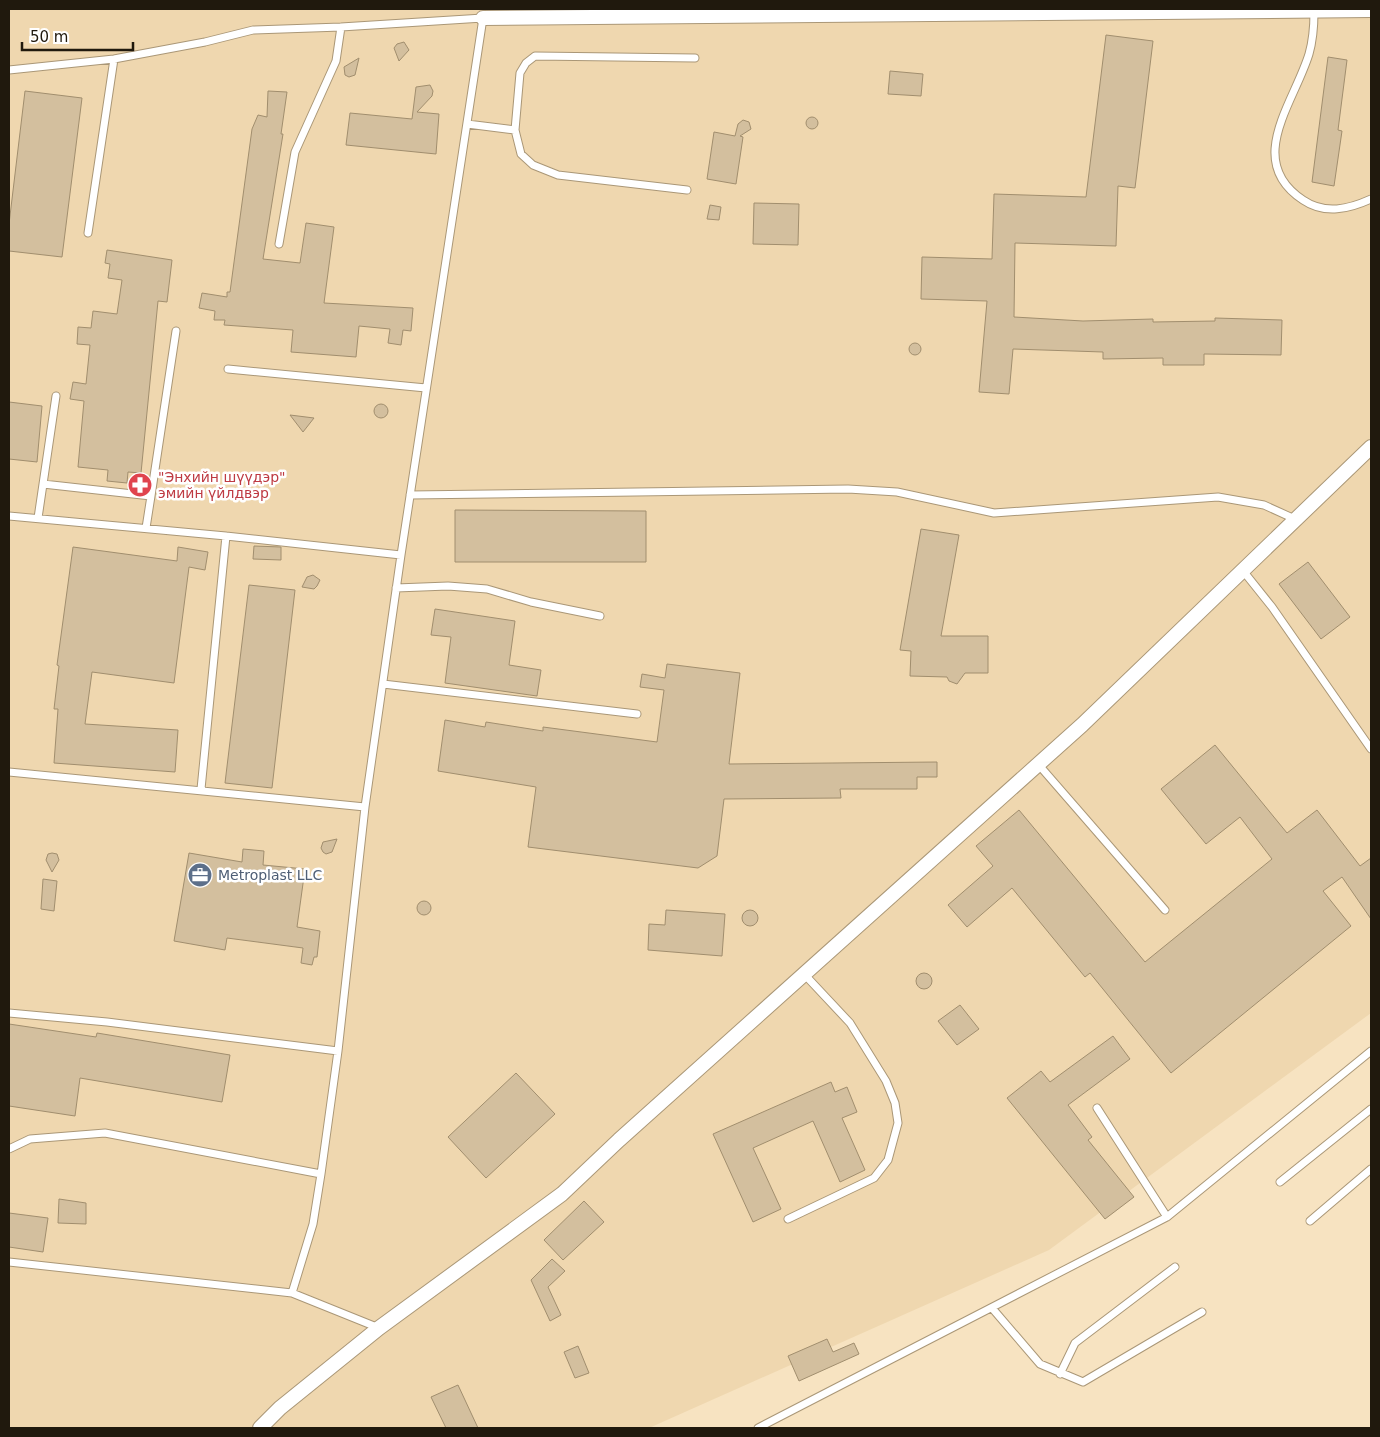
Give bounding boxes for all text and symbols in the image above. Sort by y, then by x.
scale bar [22,20,134,52]
text: 50 m [30,28,68,46]
place label: "Энхийн шүүдэр" эмийн үйлдвэр [158,469,286,501]
pharmacy icon: "Энхийн шүүдэр" эмийн үйлдвэр [127,472,153,498]
office icon: Metroplast LLC [187,862,213,888]
place label: Metroplast LLC [218,867,322,883]

